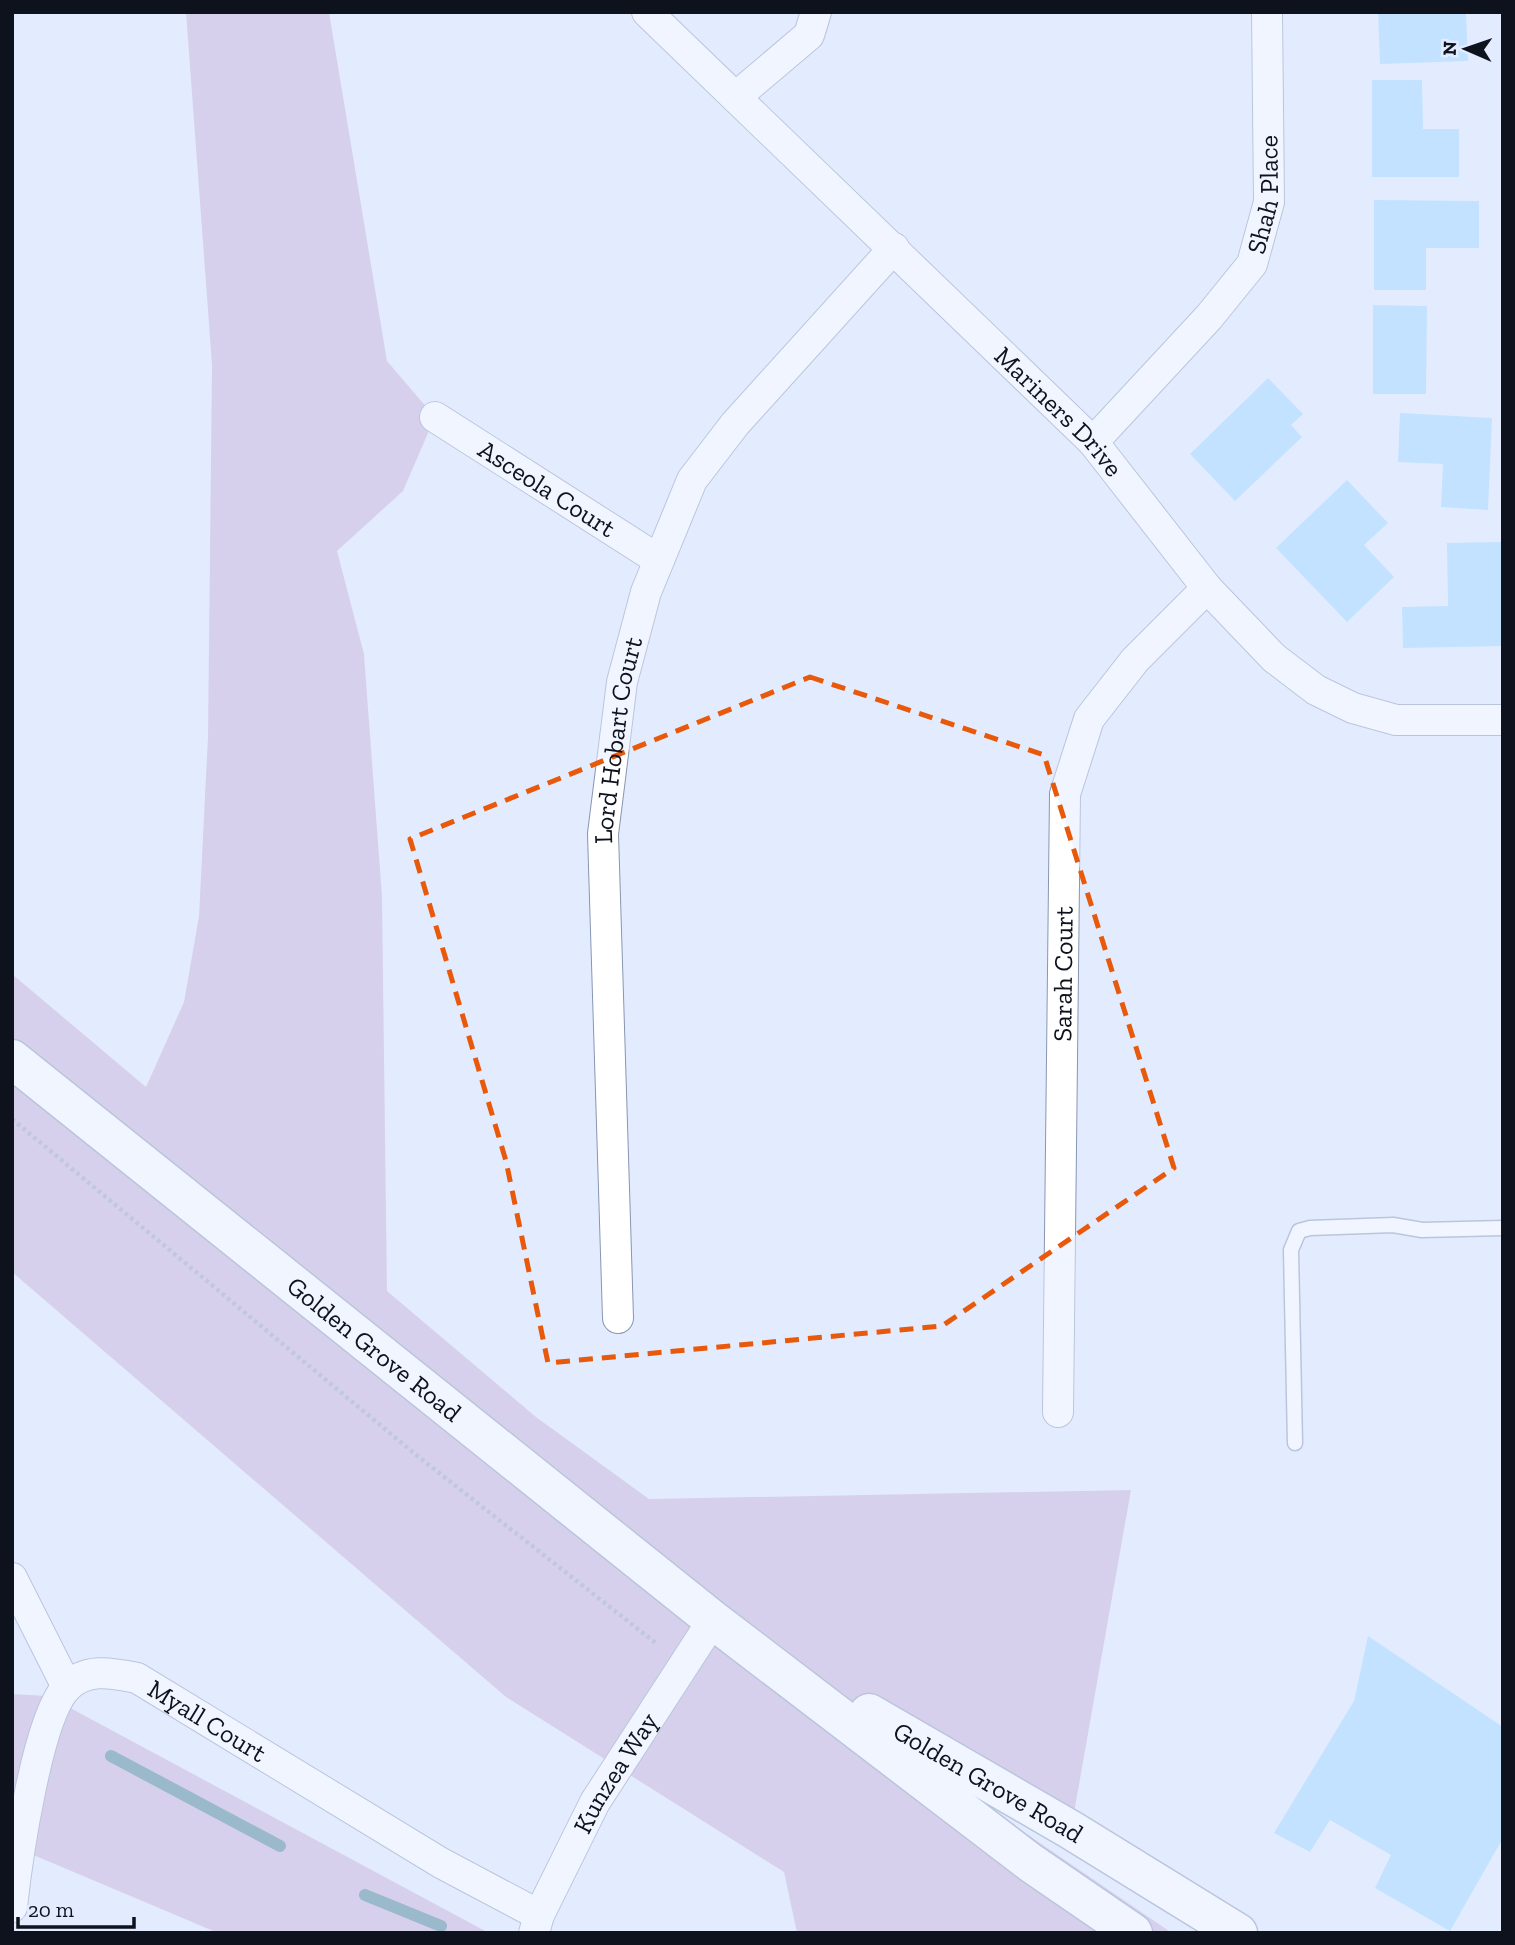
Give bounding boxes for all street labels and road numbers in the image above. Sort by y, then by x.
street label: Shah Place [1240,135,1285,257]
street label: Mariners Drive [988,340,1130,483]
street label: Asceola Court [473,433,622,544]
street label: Lord Hobart Court [587,633,649,844]
street label: Sarah Court [1046,906,1080,1042]
street label: Golden Grove Road [281,1269,468,1428]
street label: Myall Court [142,1673,273,1769]
street label: Kunzea Way [566,1706,665,1839]
street label: Golden Grove Road [888,1715,1089,1850]

